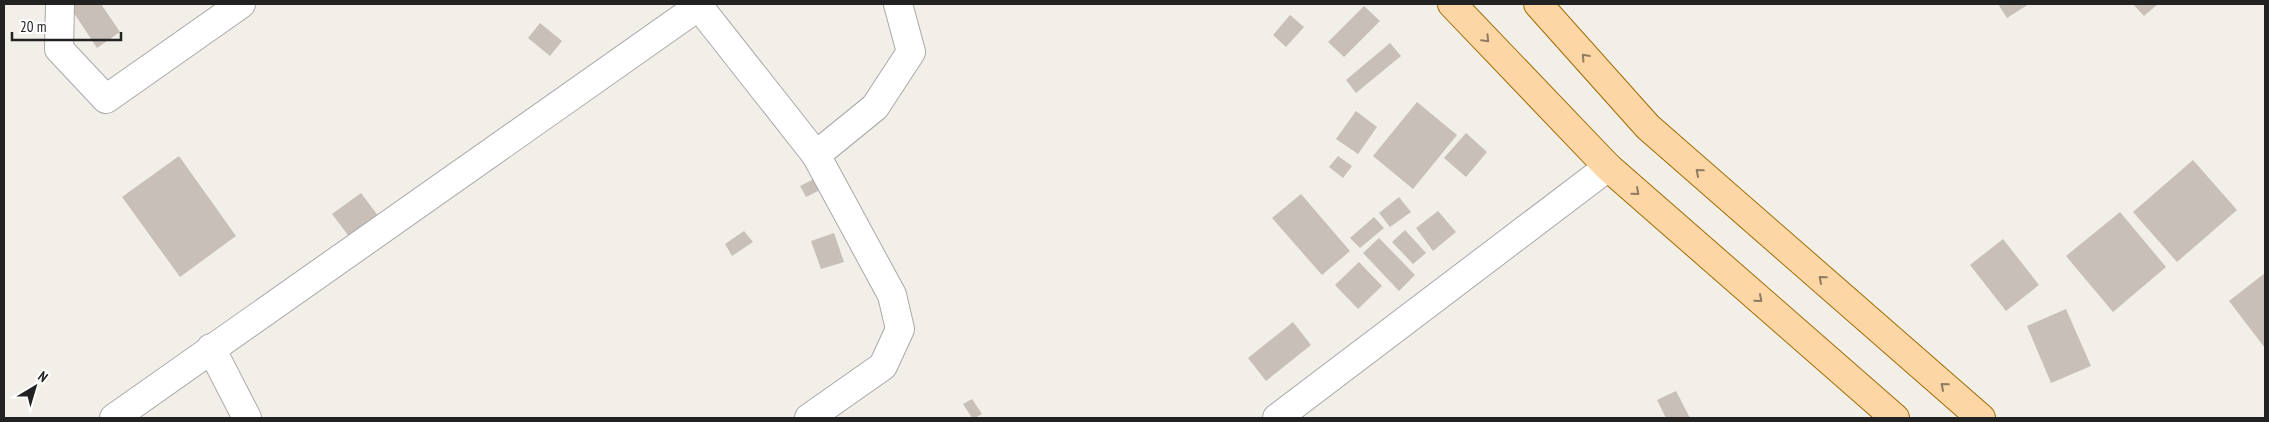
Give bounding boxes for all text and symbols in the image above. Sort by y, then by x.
scale bar [12,10,121,42]
text: 20 m [20,17,46,36]
one-way arrow [1480,34,1489,43]
one-way arrow [1582,53,1591,62]
one-way arrow [1696,169,1705,178]
one-way arrow [1631,187,1640,196]
one-way arrow [1818,276,1827,285]
one-way arrow [1753,294,1762,303]
north arrow [10,362,60,412]
text: N [34,367,52,386]
one-way arrow [1941,383,1950,392]

